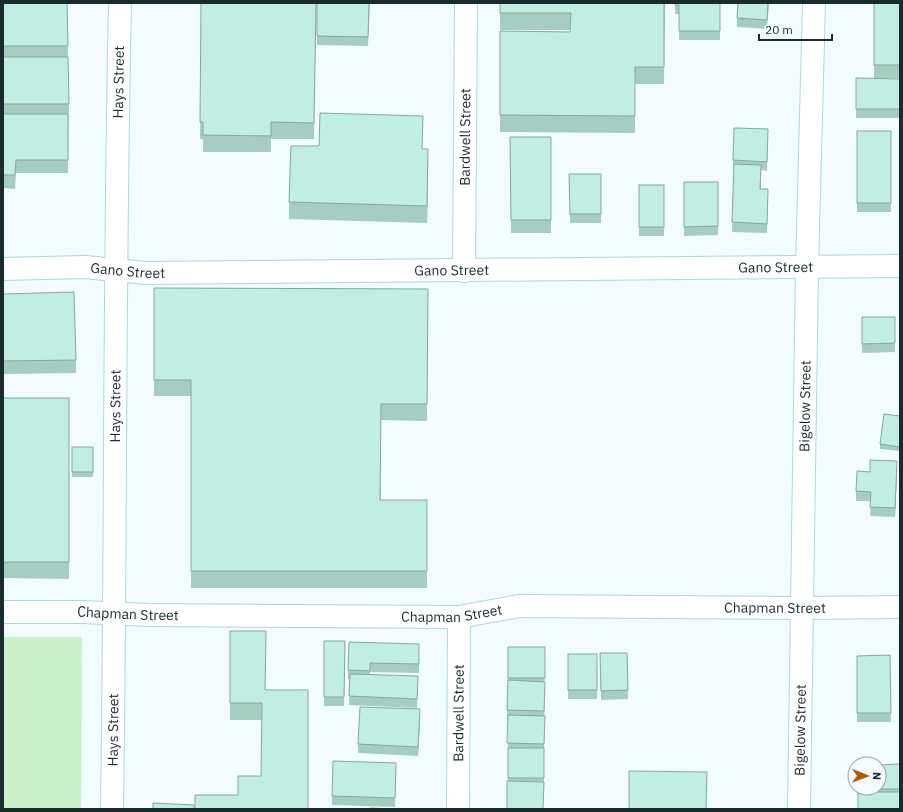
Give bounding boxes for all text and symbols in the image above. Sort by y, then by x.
scale bar [759,16,832,42]
text: 20 m [765,22,793,37]
street label: Hays Street [109,45,128,119]
street label: Bardwell Street [456,88,474,186]
street label: Gano Street [738,258,813,277]
street label: Gano Street [90,259,165,282]
street label: Gano Street [414,261,489,280]
street label: Bigelow Street [795,360,815,452]
street label: Hays Street [106,369,124,442]
street label: Chapman Street [724,598,826,617]
street label: Chapman Street [401,600,504,626]
street label: Chapman Street [77,603,179,624]
street label: Bardwell Street [449,664,468,762]
street label: Bigelow Street [790,684,810,776]
street label: Hays Street [104,693,122,767]
north arrow [847,756,887,796]
text: N [870,772,884,780]

